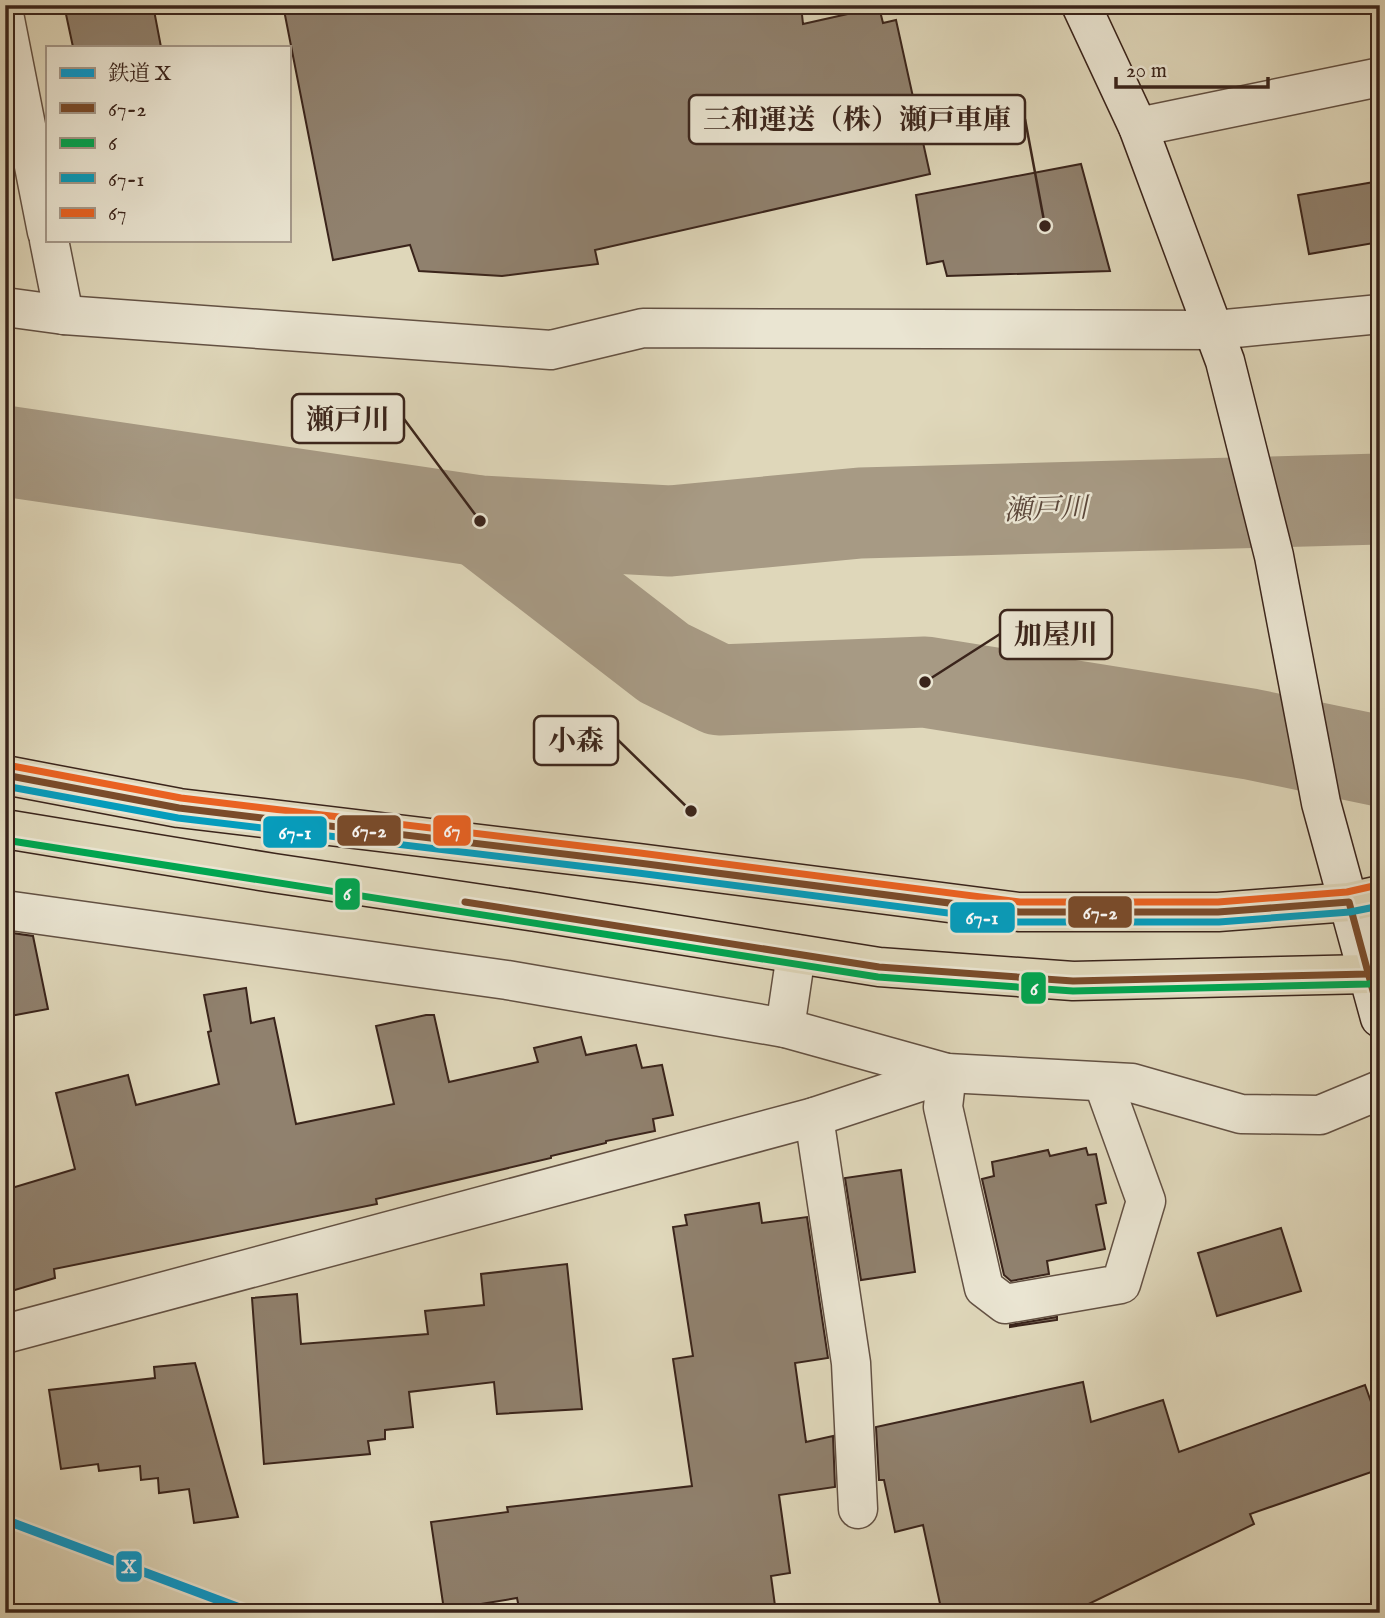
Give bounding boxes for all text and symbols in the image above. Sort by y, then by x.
legend [46,46,290,242]
scale bar [1116,46,1268,90]
text: 20 m [1126,58,1167,85]
text: 鉄道 X [108,61,172,88]
callout: 三和運送（株）瀬戸車庫 [689,95,1025,144]
text: 67-2 [108,97,146,124]
text: 三和運送（株）瀬戸車庫 [703,104,1011,139]
text: 6 [108,131,118,158]
text: 67-1 [108,167,144,194]
text: 67 [108,201,127,228]
callout: 瀬戸川 [292,394,404,443]
text: 瀬戸川 [306,404,390,439]
water label: 瀬戸川 [1003,491,1092,529]
callout: 加屋川 [1000,610,1112,659]
text: 加屋川 [1014,619,1098,654]
callout: 小森 [534,716,618,765]
text: 小森 [548,725,604,760]
line badge: 67-2 [336,814,402,847]
line badge: 67 [432,814,472,847]
line badge: 67-1 [262,815,328,849]
text: 67-2 [352,820,386,844]
text: 67 [444,820,461,844]
text: 67-1 [279,822,311,846]
line badge: 6 [334,877,361,911]
text: 6 [343,883,352,907]
line badge: 67-2 [1067,895,1133,929]
line badge: 67-1 [949,901,1016,934]
text: 67-2 [1083,902,1117,926]
text: 67-1 [966,907,998,931]
line badge: 6 [1020,971,1047,1005]
text: 6 [1030,978,1039,1002]
line badge: X [115,1550,143,1583]
text: X [120,1556,137,1580]

